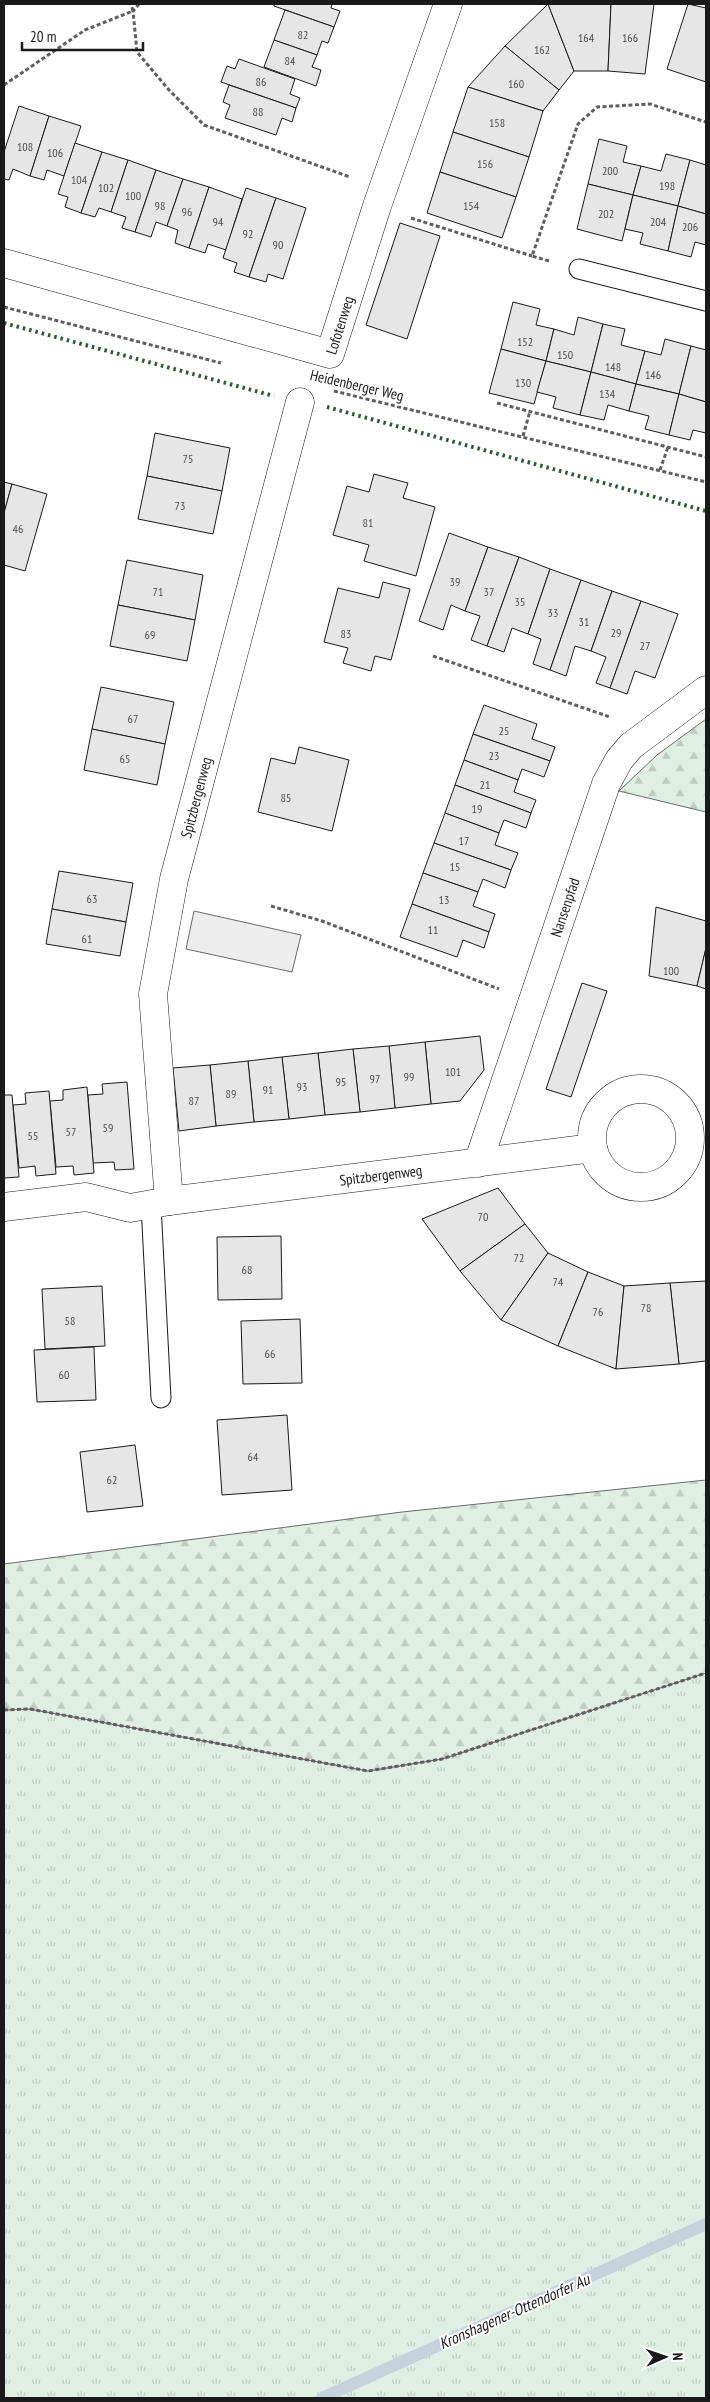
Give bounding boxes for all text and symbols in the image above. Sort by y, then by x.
scale bar [22,20,144,52]
text: 20 m [30,27,56,46]
house number: 82 [298,27,308,42]
house number: 164 [578,30,595,45]
house number: 166 [622,30,638,45]
house number: 162 [534,42,550,57]
house number: 84 [285,53,296,68]
house number: 86 [256,74,266,89]
house number: 160 [508,76,524,91]
house number: 88 [253,104,263,119]
house number: 158 [489,115,505,130]
house number: 108 [17,139,33,154]
house number: 106 [47,145,63,160]
house number: 156 [477,156,493,171]
house number: 200 [602,163,618,178]
house number: 104 [71,172,88,187]
house number: 198 [659,178,675,193]
house number: 102 [98,180,114,195]
house number: 100 [125,188,141,203]
house number: 98 [155,198,165,213]
house number: 154 [463,198,480,213]
house number: 96 [182,204,192,219]
house number: 202 [598,206,614,221]
house number: 94 [213,214,224,229]
house number: 204 [650,214,667,229]
house number: 206 [682,219,698,234]
house number: 92 [243,226,253,241]
house number: 90 [273,237,283,252]
street label: Lofotenweg [321,293,357,356]
house number: 152 [517,334,533,349]
house number: 150 [557,347,573,362]
house number: 148 [605,359,621,374]
street label: Heidenberger Weg [308,365,406,405]
house number: 146 [645,367,661,382]
house number: 130 [515,375,531,390]
house number: 134 [599,386,616,401]
house number: 75 [183,451,193,466]
house number: 73 [175,498,185,513]
house number: 81 [363,515,373,530]
house number: 46 [13,521,23,536]
house number: 39 [450,574,460,589]
house number: 71 [153,584,163,599]
house number: 37 [484,584,494,599]
house number: 35 [515,594,525,609]
house number: 33 [548,605,558,620]
house number: 31 [579,614,589,629]
house number: 29 [611,625,621,640]
house number: 83 [341,626,351,641]
house number: 69 [145,627,155,642]
house number: 27 [640,638,650,653]
house number: 67 [128,711,138,726]
house number: 25 [499,723,509,738]
house number: 23 [489,748,499,763]
house number: 65 [120,751,130,766]
street label: Spitzbergenweg [176,755,215,840]
house number: 21 [480,777,490,792]
house number: 85 [281,790,291,805]
house number: 19 [472,801,482,816]
house number: 17 [459,833,469,848]
house number: 15 [450,859,460,874]
street label: Nansenpfad [546,875,583,939]
house number: 63 [87,891,97,906]
house number: 13 [439,892,449,907]
house number: 11 [428,922,438,937]
house number: 61 [82,931,92,946]
house number: 100 [663,963,679,978]
house number: 101 [445,1064,461,1079]
house number: 99 [404,1069,414,1084]
house number: 97 [370,1071,380,1086]
house number: 95 [336,1074,346,1089]
house number: 93 [297,1079,307,1094]
house number: 91 [263,1082,273,1097]
house number: 89 [226,1086,236,1101]
house number: 87 [189,1093,199,1108]
house number: 59 [103,1120,113,1135]
house number: 57 [66,1124,76,1139]
house number: 55 [28,1128,38,1143]
street label: Spitzbergenweg [338,1160,423,1189]
house number: 70 [478,1209,488,1224]
house number: 72 [514,1250,524,1265]
house number: 68 [242,1262,252,1277]
house number: 74 [553,1274,564,1289]
house number: 78 [641,1300,651,1315]
house number: 76 [593,1304,603,1319]
house number: 58 [65,1313,75,1328]
house number: 66 [265,1346,275,1361]
house number: 60 [59,1367,69,1382]
house number: 64 [248,1449,259,1464]
house number: 62 [107,1472,117,1487]
water label: Kronshagener-Ottendorfer Au [436,2268,593,2353]
north arrow [640,2332,690,2382]
text: N [669,2352,687,2361]

